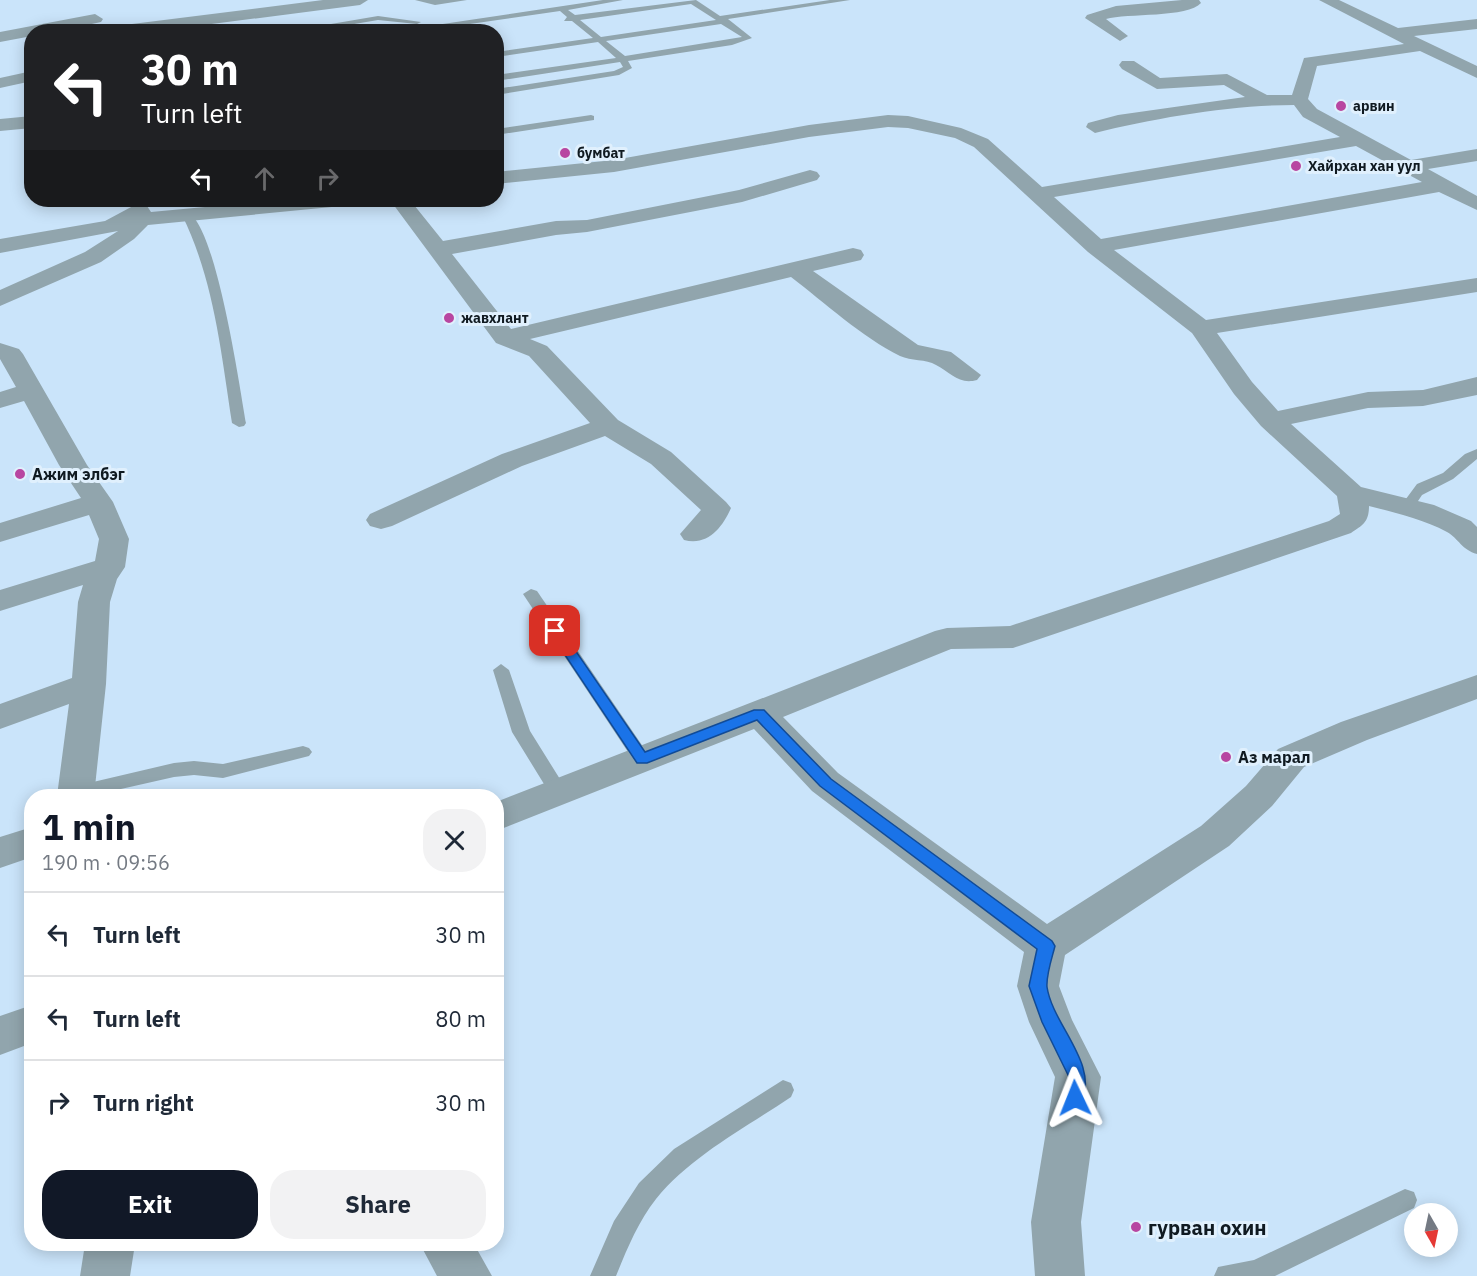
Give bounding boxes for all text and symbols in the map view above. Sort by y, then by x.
text: 30 m [141,42,239,97]
icon: left [42,48,120,126]
text: Turn left [141,95,242,130]
place label: арвин [1353,97,1395,115]
marker: арвин [1334,99,1348,113]
place label: бумбат [577,144,625,162]
marker: бумбат [558,146,572,160]
place label: Хайрхан хан уул [1308,157,1421,175]
marker: Хайрхан хан уул [1289,159,1303,173]
icon: left [185,162,218,195]
icon: ahead [248,162,281,195]
icon: right [311,162,344,195]
place label: жавхлант [461,309,529,327]
marker: жавхлант [442,311,456,325]
place label: Ажим элбэг [32,464,125,484]
marker: Ажим элбэг [13,467,27,481]
pin [529,605,580,656]
icon: arrive [538,614,571,647]
place label: Аз марал [1238,747,1311,767]
marker: Аз марал [1219,750,1233,764]
text: 1 min [42,803,136,850]
button: close [423,809,486,872]
text: 190 m · 09:56 [42,849,170,876]
icon: left [42,918,75,951]
text: Turn left [93,920,181,949]
text: 30 m [435,920,486,949]
icon: left [42,1002,75,1035]
text: Turn left [93,1004,181,1033]
text: 80 m [435,1004,486,1033]
position arrow [1043,1066,1107,1130]
icon: right [42,1086,75,1119]
text: Turn right [93,1088,194,1117]
text: 30 m [435,1088,486,1117]
button: Exit [42,1170,258,1239]
button: Share [270,1170,486,1239]
north arrow [1404,1203,1458,1257]
map controls [1404,1203,1458,1257]
place label: гурван охин [1148,1214,1267,1241]
marker: гурван охин [1129,1220,1143,1234]

